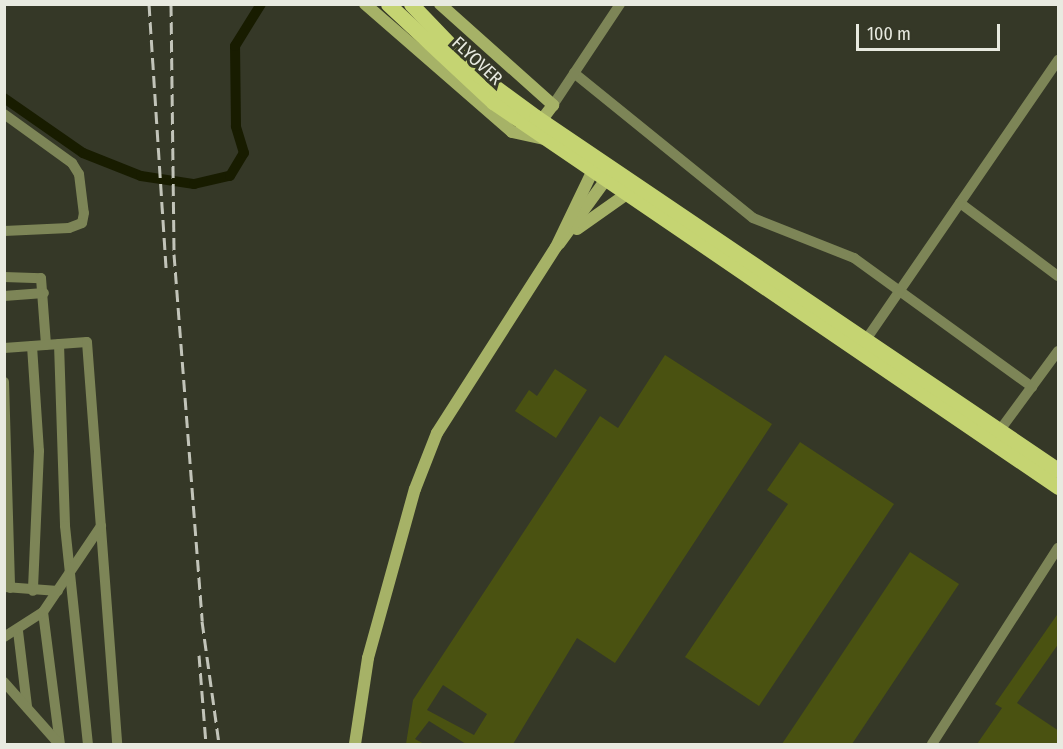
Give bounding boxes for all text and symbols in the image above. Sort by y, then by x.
scale bar [859,12,1003,50]
text: 100 m [867,23,911,45]
street label: FLYOVER [447,32,507,90]

